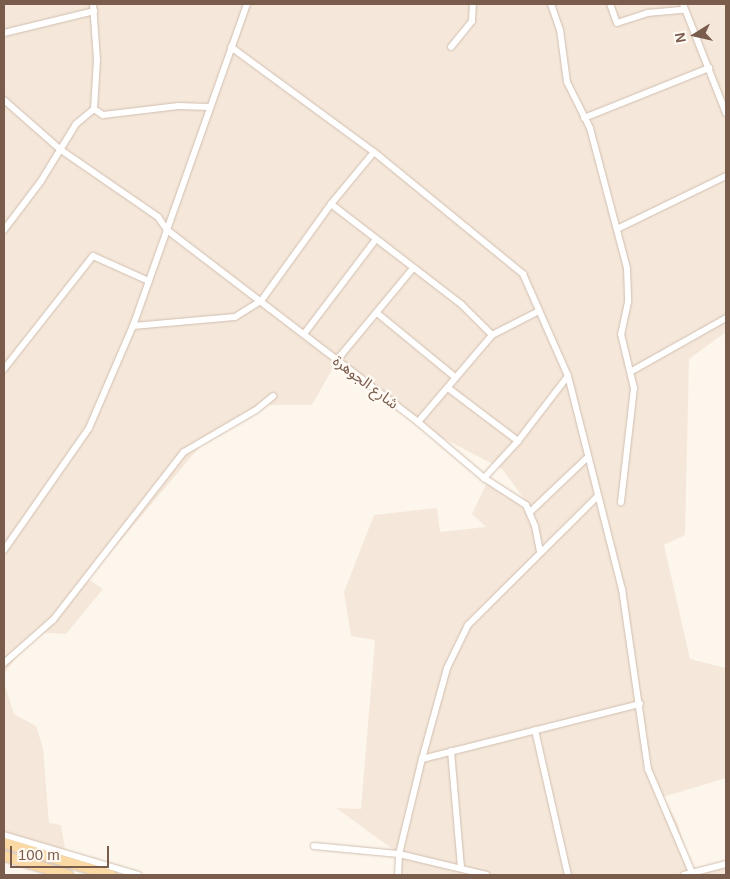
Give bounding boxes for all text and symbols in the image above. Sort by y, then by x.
north arrow [670,10,720,60]
text: N [671,31,689,44]
street label: شارع الجوهرة [330,351,402,413]
scale bar [12,836,111,868]
text: 100 m [18,846,60,863]

